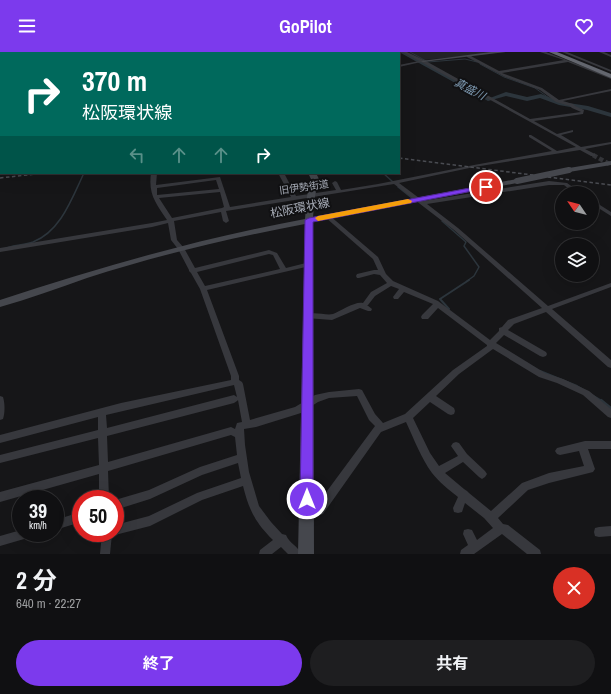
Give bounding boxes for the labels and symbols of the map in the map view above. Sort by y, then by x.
water label: 真盛川 [452,75,489,103]
pin [469,170,503,204]
street label: 旧伊勢街道 [278,177,330,197]
north arrow [555,186,599,230]
street label: 松阪環状線 [269,194,331,222]
position arrow [286,478,328,520]
speed limit sign: 50 [72,490,124,542]

